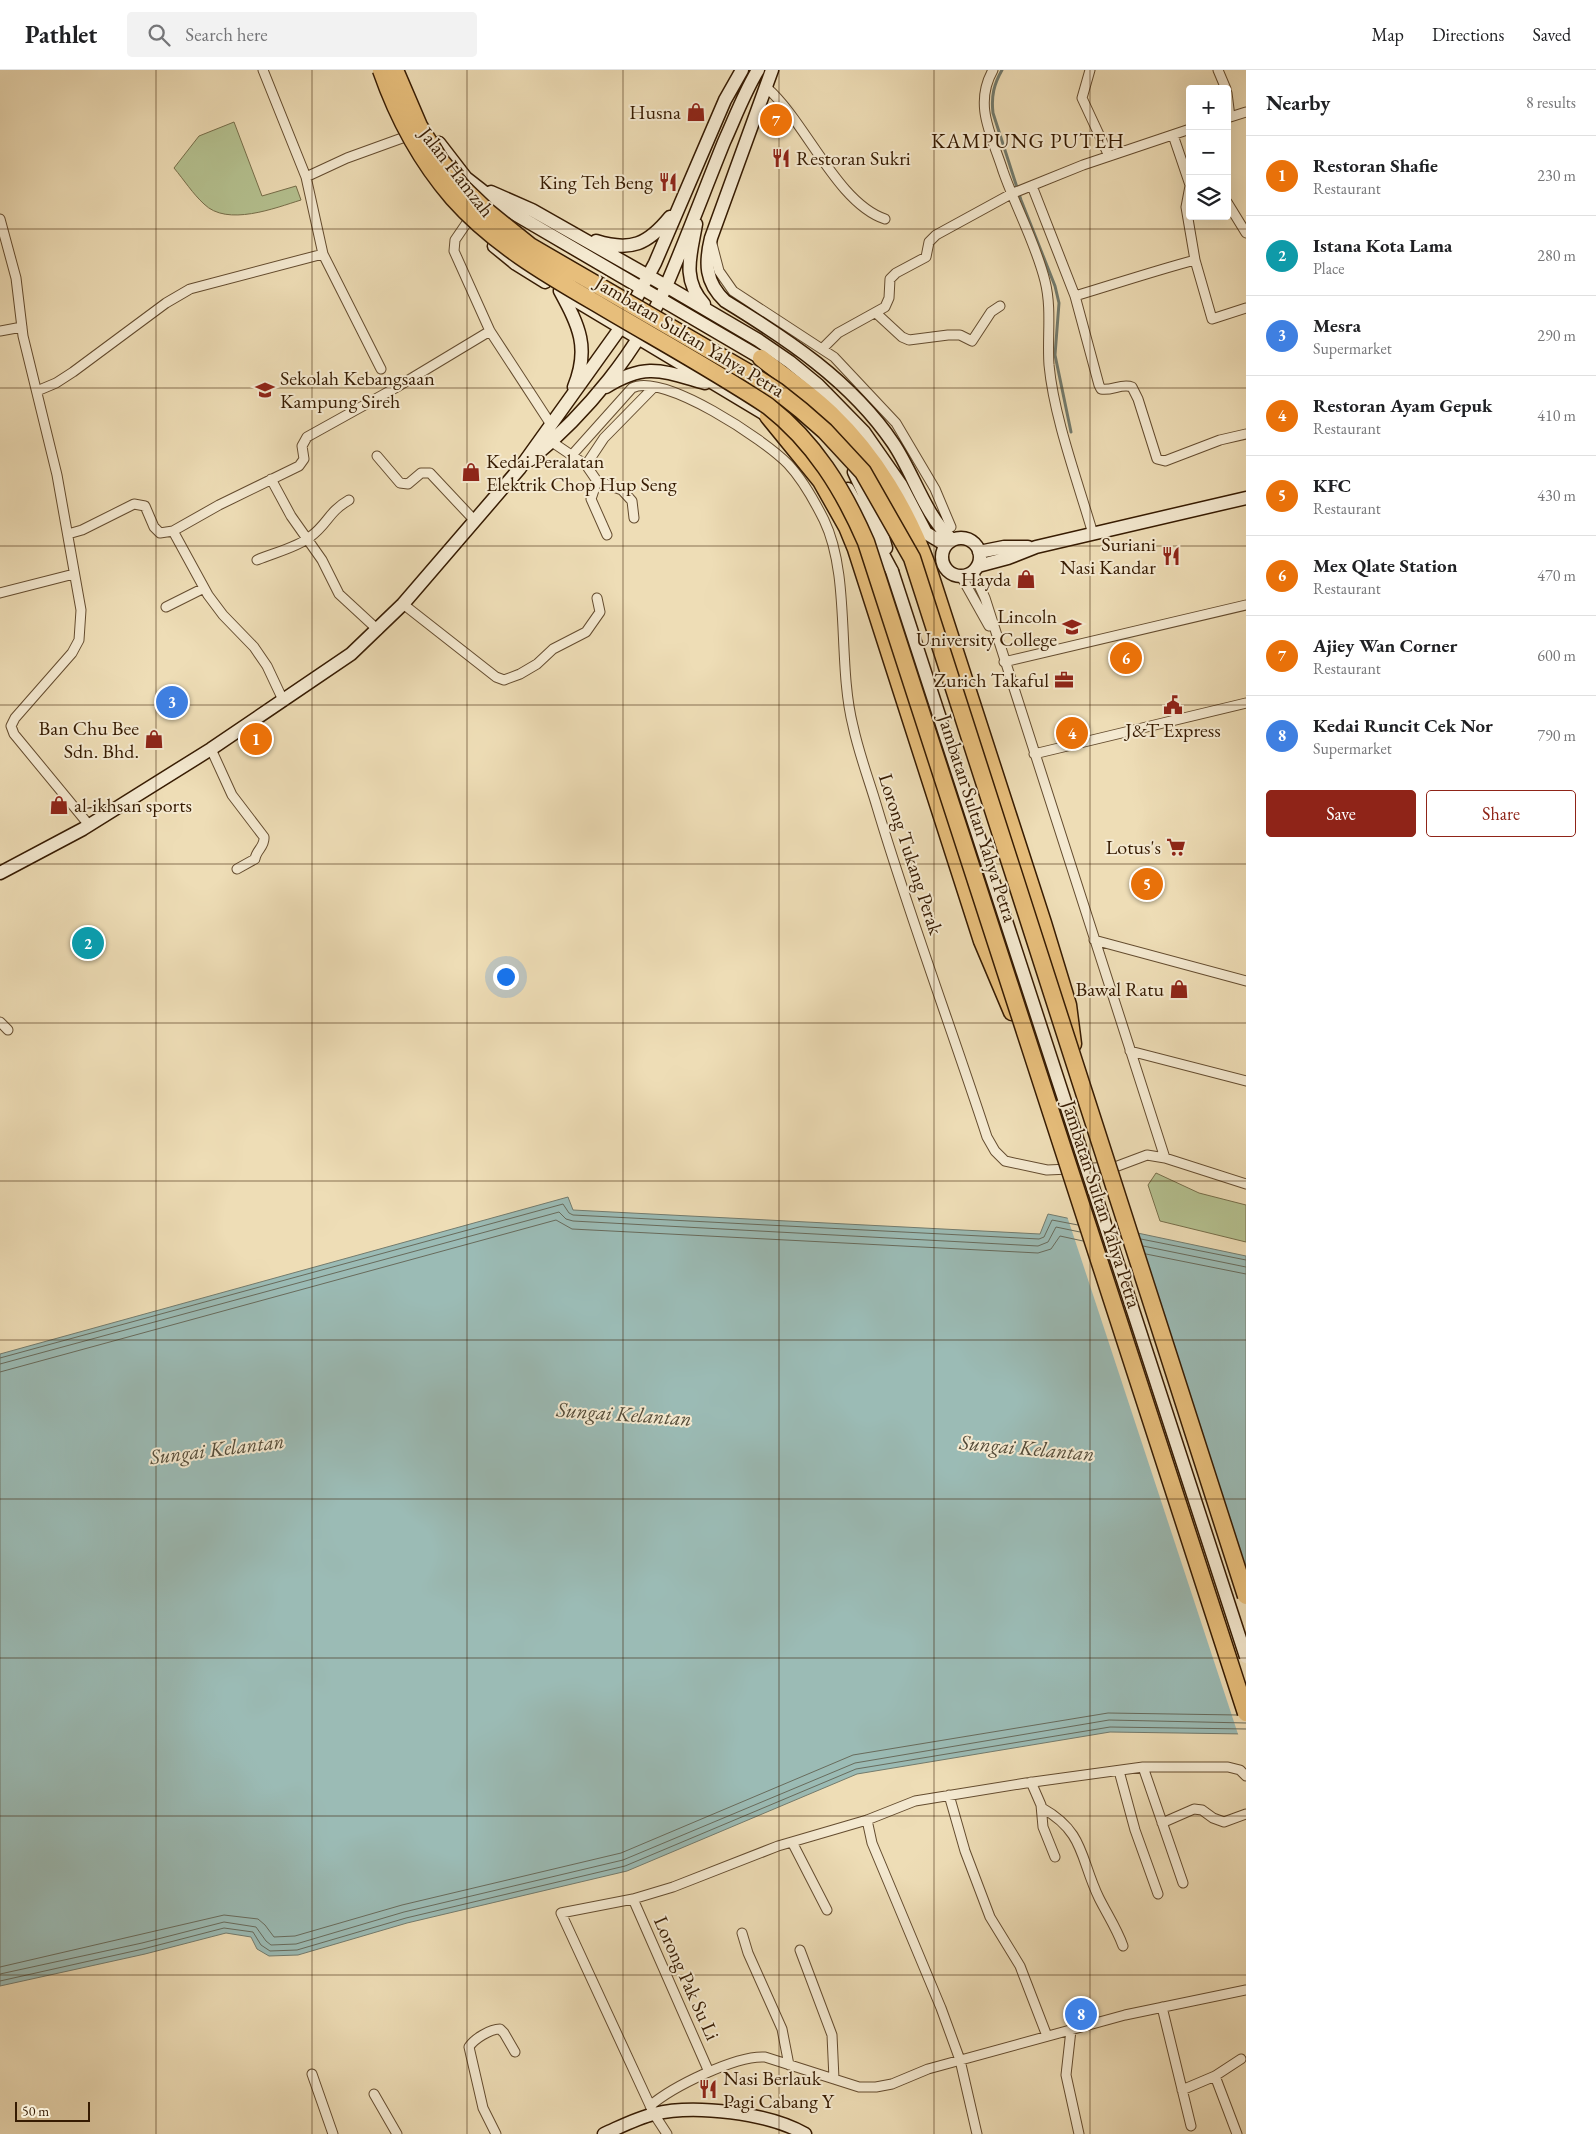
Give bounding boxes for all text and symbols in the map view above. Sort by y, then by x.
search box [127,12,477,57]
text: Pathlet [25,19,97,50]
icon: search [145,21,173,49]
text: Search here [185,22,268,47]
text: Map [1372,23,1404,46]
text: Directions [1432,23,1504,46]
text: Saved [1532,23,1571,46]
map controls [1186,85,1231,220]
button: + [1186,85,1231,130]
text: Nearby [1266,89,1330,116]
text: 8 results [1526,92,1576,113]
place label: Husna [629,99,681,125]
shop icon: Husna [685,101,707,123]
pin: 7 [760,101,792,139]
street label: Jalan Hamzah [412,120,500,222]
district label: KAMPUNG PUTEH [931,127,1125,154]
button: − [1186,130,1231,175]
place label: Restoran Sukri [796,145,911,171]
restaurant icon: Restoran Sukri [770,147,792,169]
text: Restoran Shafie [1313,153,1438,178]
text: 1 [1278,165,1286,186]
text: 230 m [1537,165,1576,186]
place label: King Teh Beng [539,169,653,195]
restaurant icon: King Teh Beng [657,171,679,193]
button: layers [1186,175,1231,220]
text: Restaurant [1313,178,1381,199]
text: Istana Kota Lama [1313,233,1452,258]
text: 2 [1278,245,1286,266]
text: 280 m [1537,245,1576,266]
text: Place [1313,258,1345,279]
street label: Jambatan Sultan Yahya Petra [589,268,790,403]
text: Mesra [1313,313,1361,338]
text: 3 [1278,325,1286,346]
text: 290 m [1537,325,1576,346]
text: Supermarket [1313,338,1392,359]
place label: Sekolah Kebangsaan Kampung Sireh [280,365,435,414]
school or university icon: Sekolah Kebangsaan Kampung Sireh [254,379,276,401]
text: Restoran Ayam Gepuk [1313,393,1492,418]
text: 4 [1278,405,1286,426]
text: 410 m [1537,405,1576,426]
text: Restaurant [1313,418,1381,439]
place label: Kedai Peralatan Elektrik Chop Hup Seng [486,448,677,497]
shop icon: Kedai Peralatan Elektrik Chop Hup Seng [460,461,482,483]
text: KFC [1313,473,1351,498]
text: 5 [1278,485,1286,506]
text: 430 m [1537,485,1576,506]
text: Restaurant [1313,498,1381,519]
place label: Suriani Nasi Kandar [1060,531,1156,580]
restaurant icon: Suriani Nasi Kandar [1160,545,1182,567]
text: Mex Qlate Station [1313,553,1457,578]
text: 6 [1278,565,1286,586]
text: 470 m [1537,565,1576,586]
place label: Hayda [961,566,1011,592]
shop icon: Hayda [1015,568,1037,590]
text: Restaurant [1313,578,1381,599]
place label: Lincoln University College [916,603,1057,652]
school or university icon: Lincoln University College [1061,616,1083,638]
text: Ajiey Wan Corner [1313,633,1457,658]
pin: 6 [1110,639,1142,677]
text: 7 [1278,645,1286,666]
text: 600 m [1537,645,1576,666]
text: Restaurant [1313,658,1381,679]
place label: Zurich Takaful [934,667,1049,693]
office icon: Zurich Takaful [1053,669,1075,691]
pin: 3 [156,683,188,721]
public building icon: J&T Express [1162,694,1184,716]
street label: Jambatan Sultan Yahya Petra [932,709,1024,925]
text: Kedai Runcit Cek Nor [1313,713,1493,738]
pin: 4 [1056,714,1088,752]
place label: Ban Chu Bee Sdn. Bhd. [39,715,139,764]
place label: J&T Express [1123,717,1221,743]
pin: 1 [240,720,272,758]
text: 8 [1278,725,1286,746]
text: 790 m [1537,725,1576,746]
shop icon: Ban Chu Bee Sdn. Bhd. [143,728,165,750]
text: Supermarket [1313,738,1392,759]
street label: Lorong Tukang Perak [873,770,949,938]
button: Save [1266,790,1416,837]
button: Share [1426,790,1576,837]
place label: al-ikhsan sports [74,792,192,818]
shop icon: al-ikhsan sports [48,794,70,816]
place label: Lotus's [1106,834,1161,860]
supermarket icon: Lotus's [1165,836,1187,858]
pin: 5 [1131,865,1163,903]
pin: 2 [72,924,104,962]
your location [493,964,519,990]
place label: Bawal Ratu [1075,976,1164,1002]
shop icon: Bawal Ratu [1168,978,1190,1000]
street label: Jambatan Sultan Yahya Petra [1056,1095,1148,1311]
water label: Sungai Kelantan [555,1395,692,1432]
water label: Sungai Kelantan [147,1427,286,1470]
water label: Sungai Kelantan [958,1428,1096,1467]
street label: Lorong Pak Su Li [648,1912,726,2044]
pin: 8 [1065,1995,1097,2033]
place label: Nasi Berlauk Pagi Cabang Y [723,2065,835,2114]
restaurant icon: Nasi Berlauk Pagi Cabang Y [697,2078,719,2100]
scale bar [15,2099,90,2122]
text: 50 m [22,2102,49,2120]

